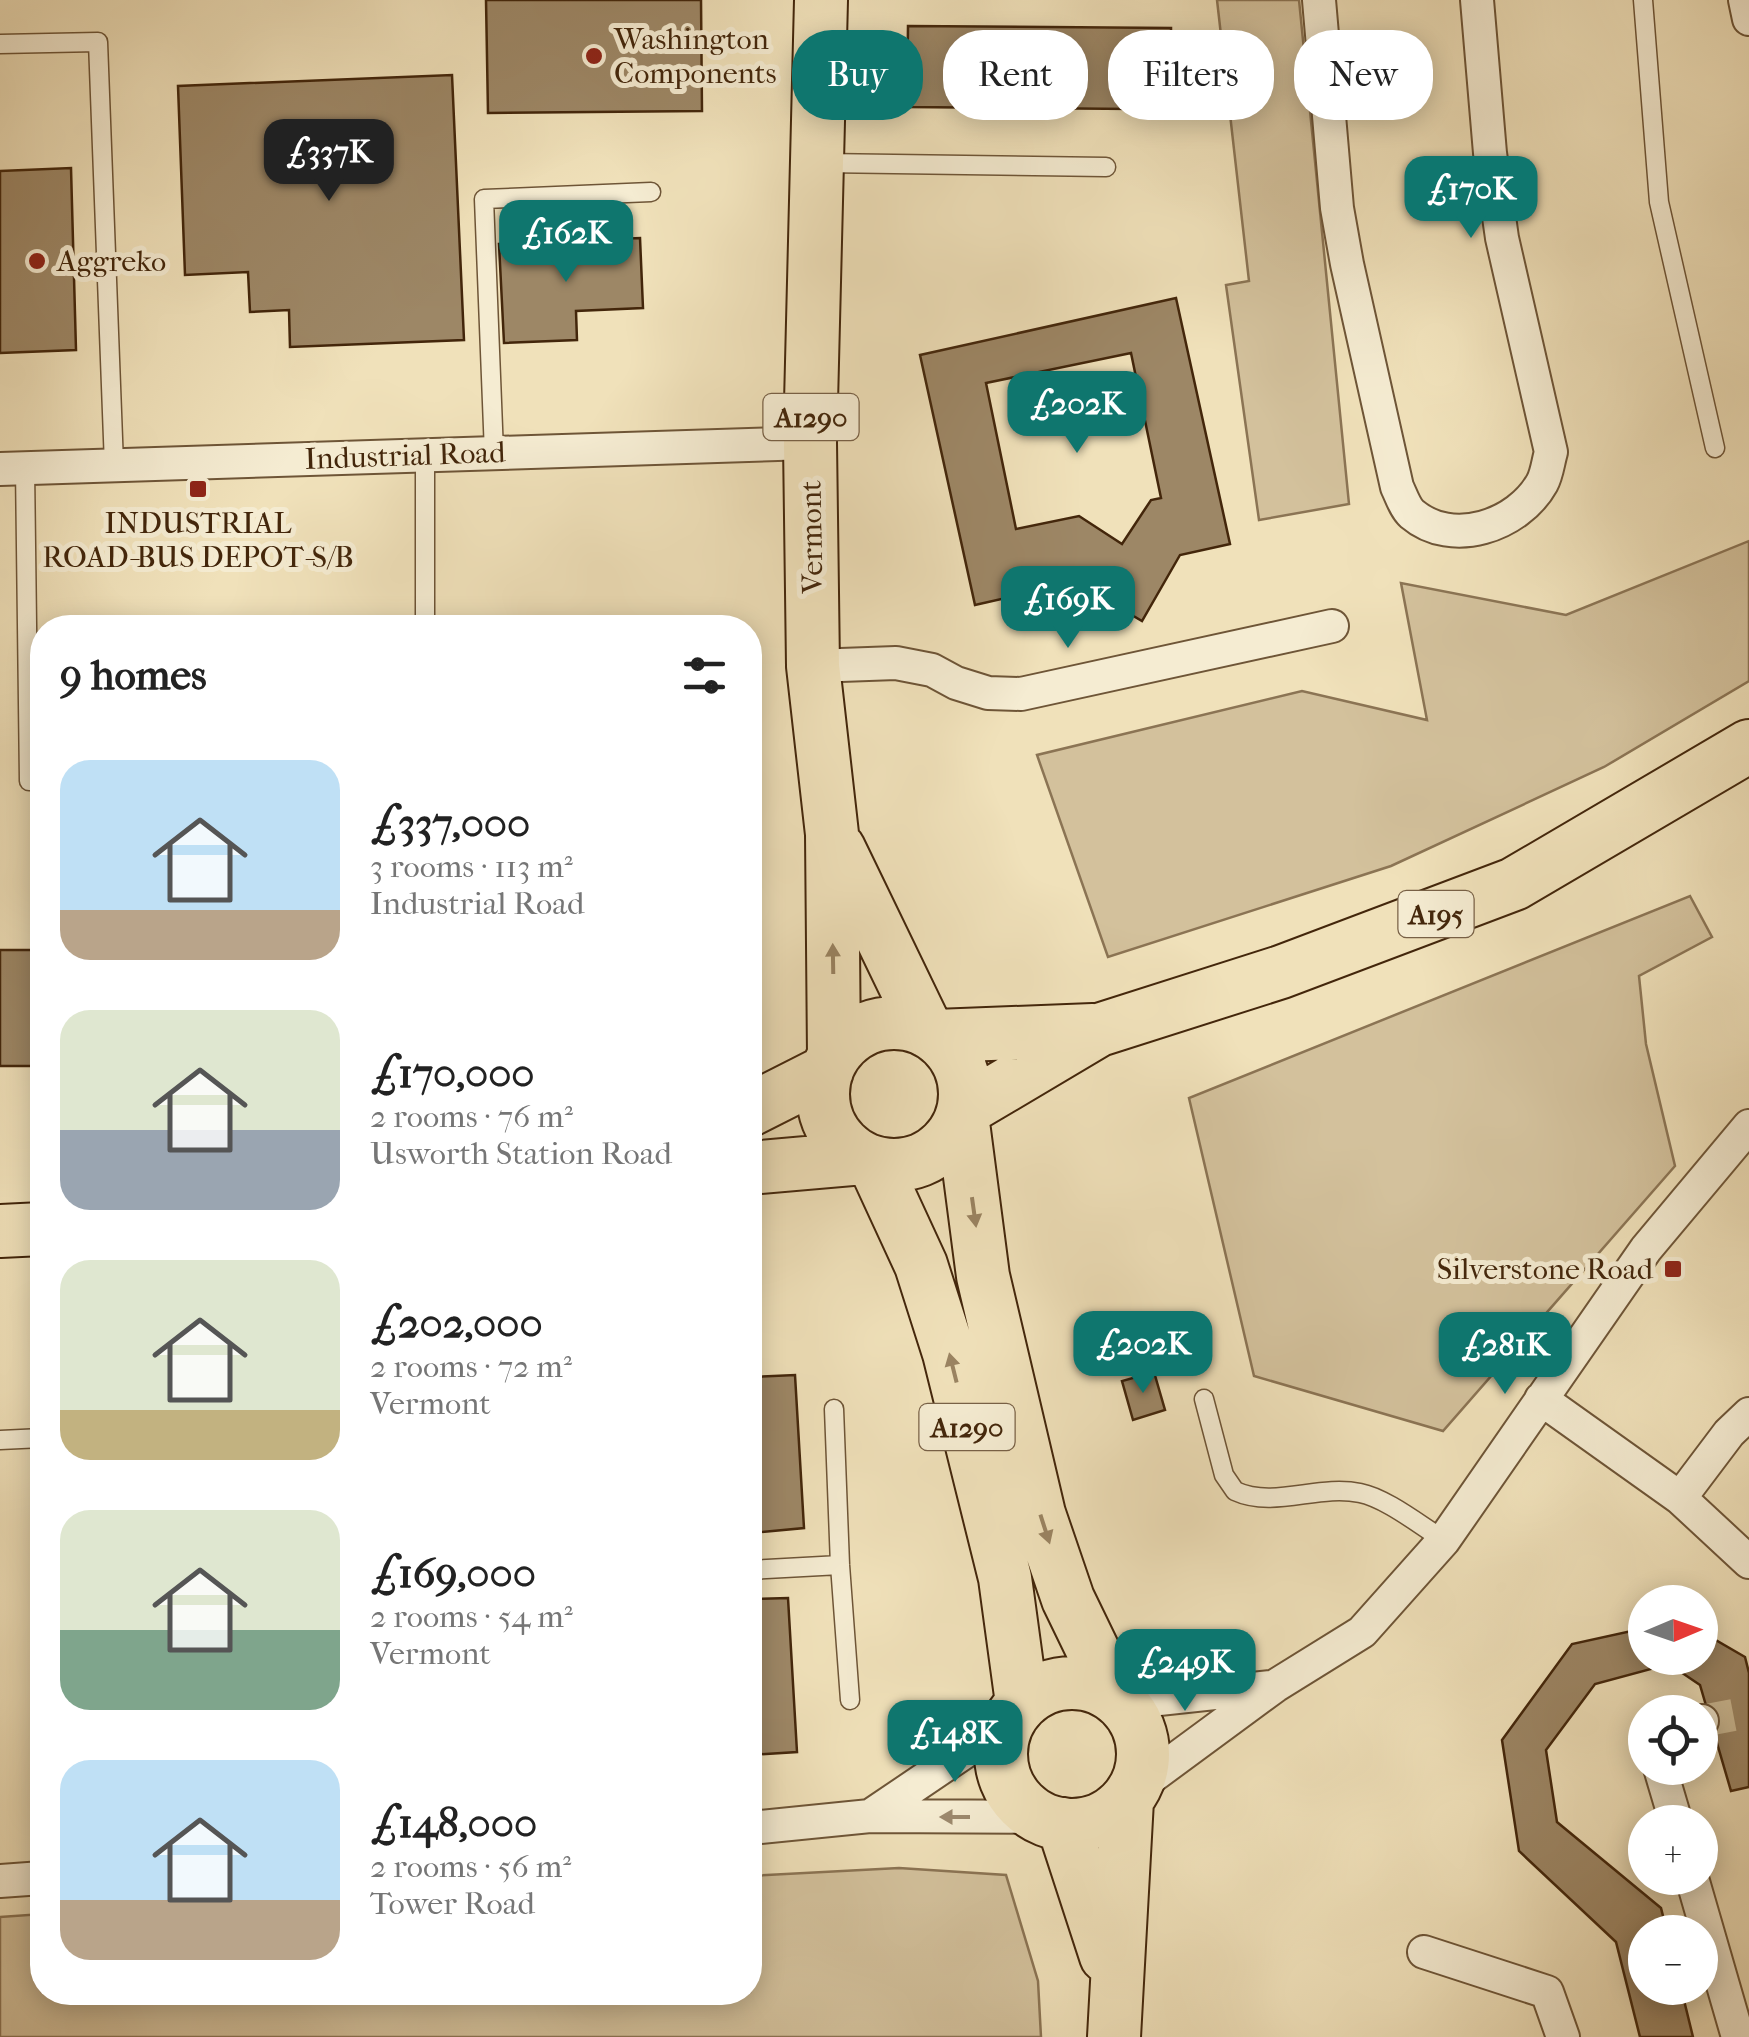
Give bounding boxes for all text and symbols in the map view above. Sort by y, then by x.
place label: Washington Components [613,22,777,91]
chip: Buy [792,30,923,120]
chip: Rent [943,30,1088,120]
chip: Filters [1108,30,1274,120]
chip: New [1294,30,1433,120]
marker: Washington Components [583,45,605,67]
pin: £337K [259,119,399,204]
text: £337K [286,133,372,170]
pin: £170K [1401,156,1541,241]
text: £170K [1426,170,1516,207]
pin: £162K [496,200,636,285]
text: £162K [521,214,611,251]
place label: Aggreko [56,244,166,279]
marker: Aggreko [26,250,48,272]
pin: £202K [1007,371,1147,456]
text: £202K [1029,385,1125,422]
road number: A1290 [764,394,858,440]
street label: Industrial Road [304,435,507,477]
marker: INDUSTRIAL ROAD-BUS DEPOT-S/B [187,478,209,500]
street label: Vermont [794,480,831,595]
place label: INDUSTRIAL ROAD-BUS DEPOT-S/B [42,506,354,575]
pin: £169K [998,566,1138,651]
text: £169K [1023,580,1113,617]
icon: filters [677,648,732,703]
text: 9 homes [60,651,207,700]
text: £337,000 [370,799,530,848]
icon: home [140,800,260,920]
text: 3 rooms · 113 m² [370,848,573,885]
text: Industrial Road [370,885,584,922]
road number: A195 [1398,891,1474,937]
one-way arrow [825,942,841,974]
text: £170,000 [370,1049,535,1098]
icon: home [140,1050,260,1170]
text: 2 rooms · 76 m² [370,1098,573,1135]
text: Usworth Station Road [370,1135,672,1172]
one-way arrow [966,1197,982,1228]
place label: Silverstone Road [1437,1252,1654,1287]
marker: Silverstone Road [1662,1258,1684,1280]
text: £202,000 [370,1299,543,1348]
icon: home [140,1300,260,1420]
pin: £202K [1073,1311,1213,1396]
pin: £281K [1435,1312,1575,1397]
text: £202K [1095,1325,1191,1362]
text: £281K [1461,1326,1549,1363]
text: 2 rooms · 72 m² [370,1348,572,1385]
one-way arrow [944,1352,960,1383]
text: Vermont [370,1385,491,1422]
road number: A1290 [920,1404,1014,1450]
one-way arrow [1038,1514,1053,1544]
text: £169,000 [370,1549,536,1598]
icon: home [140,1550,260,1670]
north arrow [1628,1585,1718,1675]
map controls [1628,1585,1718,2005]
text: 2 rooms · 54 m² [370,1598,573,1635]
pin: £249K [1115,1629,1255,1714]
text: Vermont [370,1635,491,1672]
text: £249K [1137,1643,1233,1680]
button: locate [1628,1695,1718,1785]
pin: £148K [885,1700,1025,1785]
text: £148K [910,1714,1001,1751]
text: £148,000 [370,1799,537,1848]
icon: home [140,1800,260,1920]
button: + [1628,1805,1718,1895]
one-way arrow [938,1809,970,1825]
text: 2 rooms · 56 m² [370,1848,571,1885]
text: Tower Road [370,1885,535,1922]
button: − [1628,1915,1718,2005]

